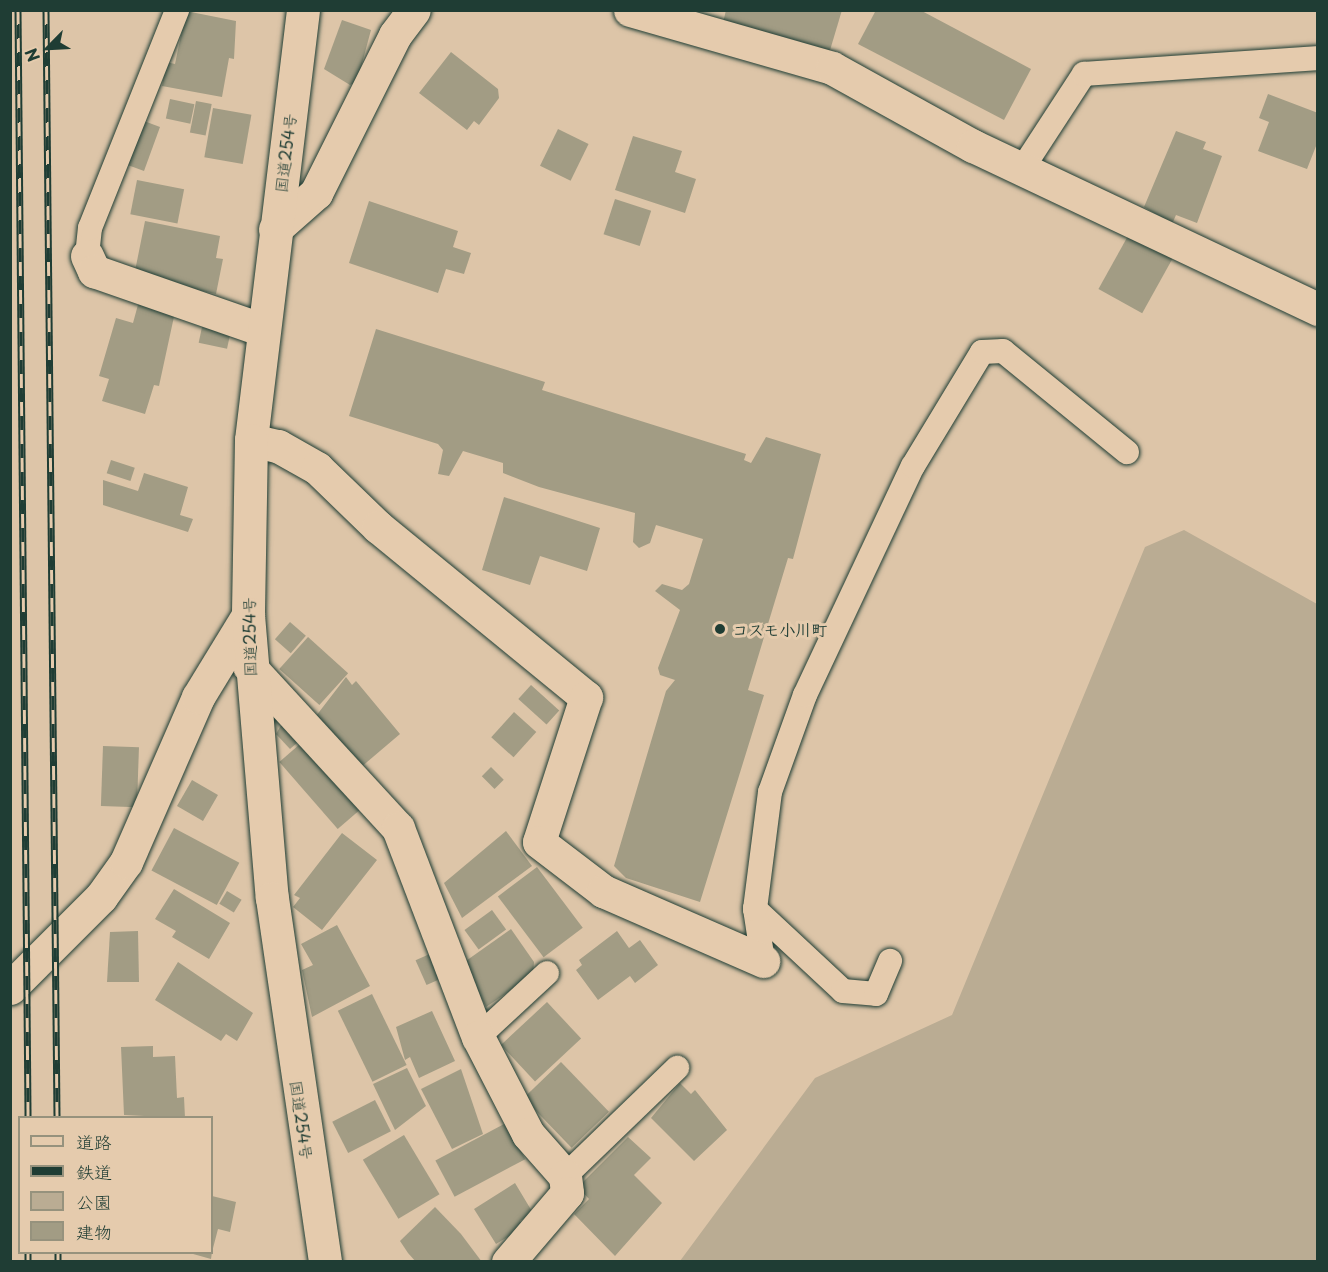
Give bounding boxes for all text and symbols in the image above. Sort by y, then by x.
north arrow [18,18,78,78]
text: N [18,45,45,66]
street label: 国道254号 [271,112,299,194]
street label: 国道254号 [239,597,259,677]
place label: コスモ小川町 [732,619,828,639]
marker: コスモ小川町 [713,622,727,636]
street label: 国道254号 [287,1079,317,1161]
legend [18,1116,213,1254]
text: 道路 [76,1128,112,1155]
text: 鉄道 [76,1158,112,1185]
text: 公園 [76,1188,112,1215]
text: 建物 [76,1218,112,1245]

